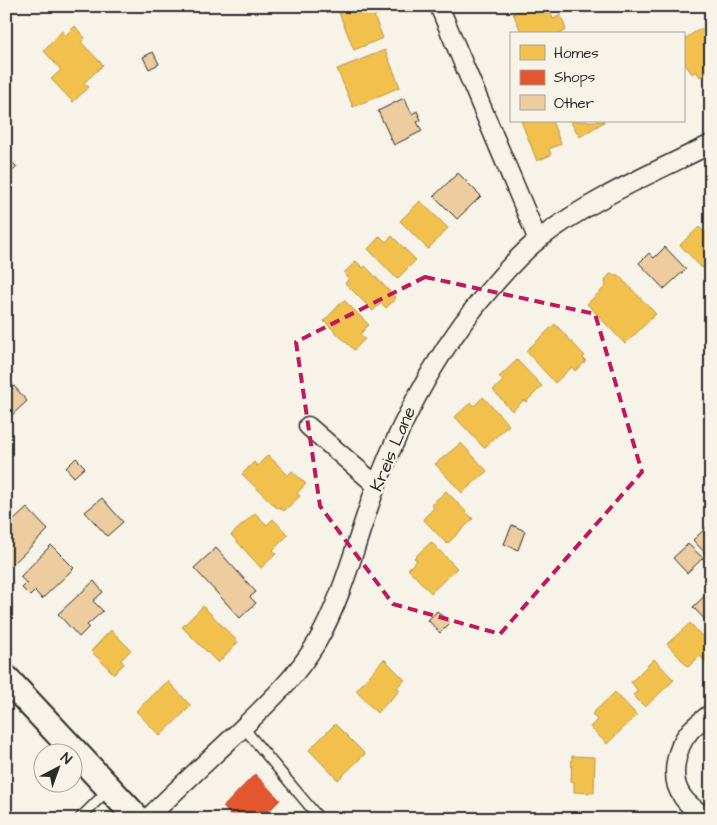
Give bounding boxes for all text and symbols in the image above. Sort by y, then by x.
legend [510,32,684,122]
text: Homes [554,43,599,64]
text: Shops [554,67,596,88]
text: Other [554,93,594,114]
street label: Kreis Lane [364,403,422,495]
north arrow [32,742,82,792]
text: N [56,749,76,770]

